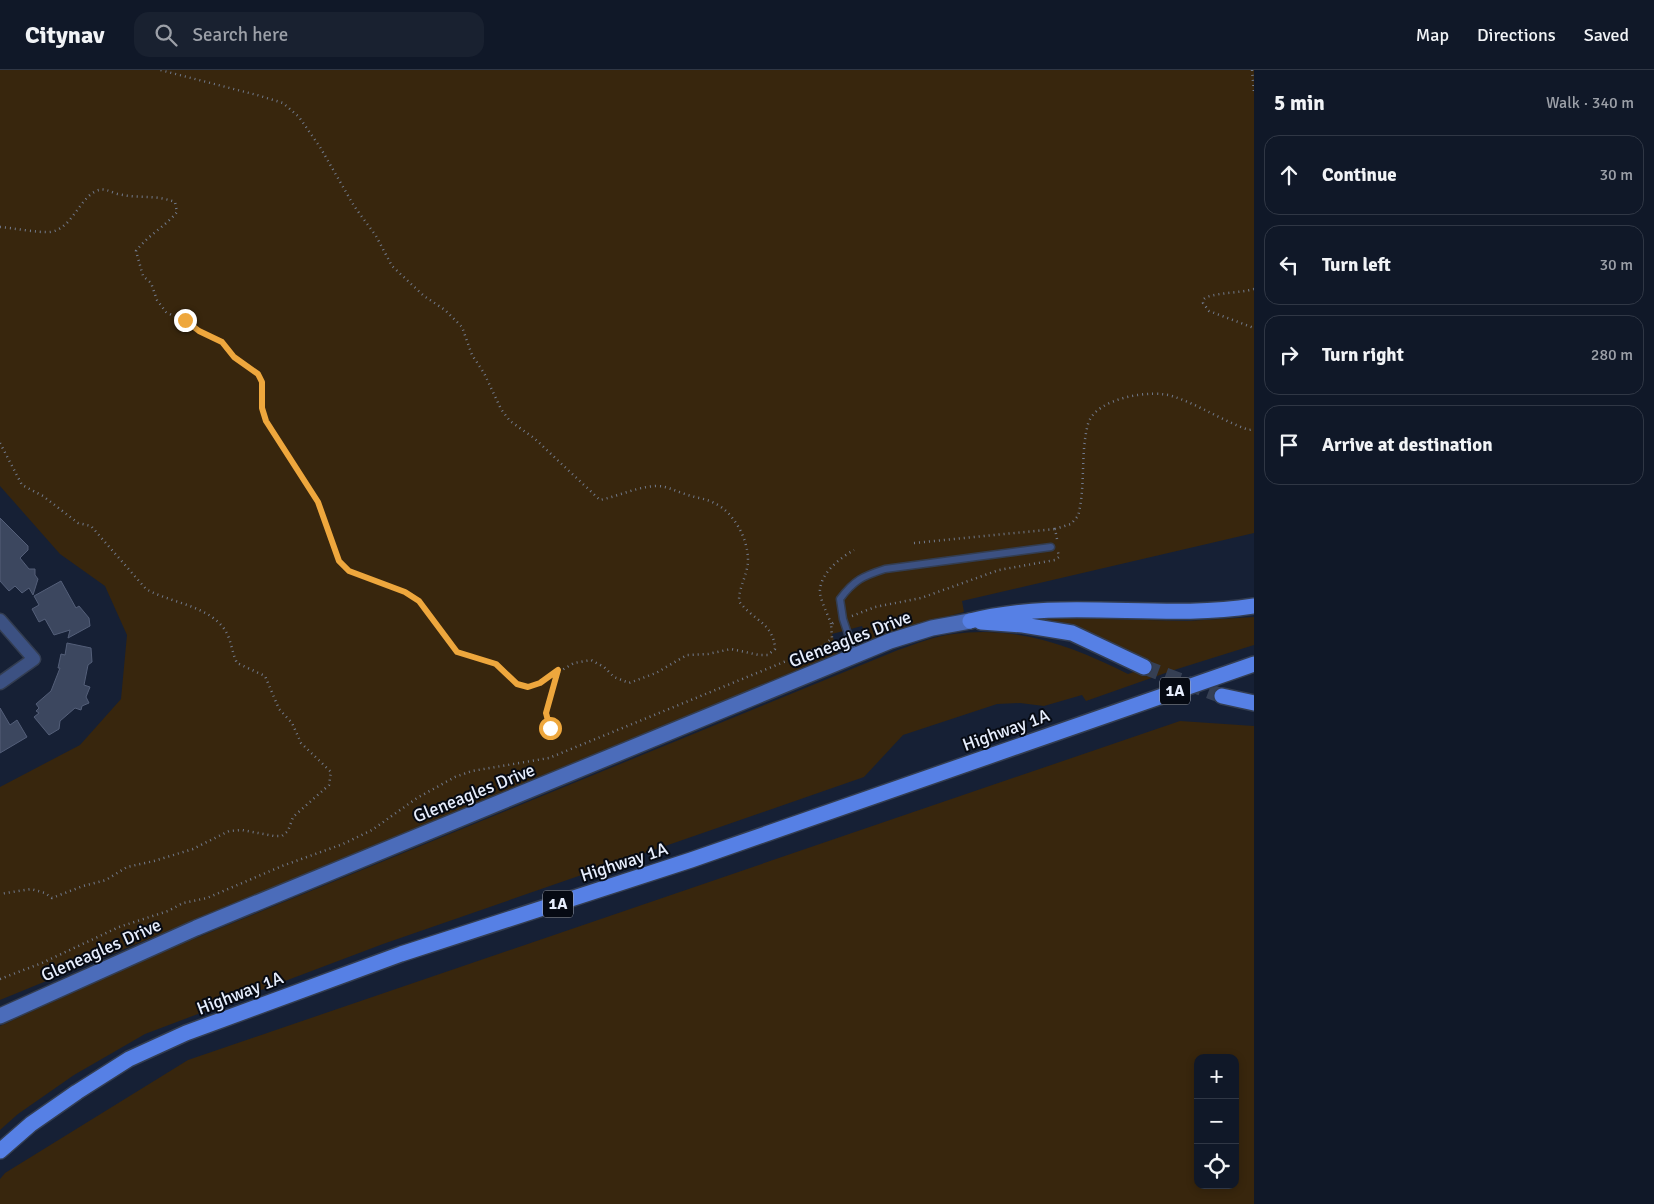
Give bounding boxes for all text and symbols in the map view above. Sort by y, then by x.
search box [134,12,484,57]
text: Citynav [25,20,104,50]
icon: search [152,21,180,49]
text: Search here [192,23,288,47]
text: Map [1416,24,1449,46]
text: Directions [1477,24,1556,46]
text: Saved [1584,24,1629,46]
text: 5 min [1274,90,1325,116]
text: Walk · 340 m [1546,93,1634,113]
icon: ahead [1275,161,1303,189]
text: Continue [1322,163,1397,187]
text: 30 m [1599,165,1633,185]
icon: left [1275,251,1303,279]
text: Turn left [1322,253,1391,277]
text: 30 m [1599,255,1633,275]
route end [174,309,197,332]
icon: right [1275,341,1303,369]
text: Turn right [1322,343,1404,367]
text: 280 m [1591,345,1633,365]
icon: arrive [1275,431,1303,459]
text: Arrive at destination [1322,433,1493,457]
street label: Gleneagles Drive [786,606,914,672]
road number: 1A [1160,678,1190,704]
street label: Highway 1A [960,704,1052,756]
route start [539,717,562,740]
street label: Gleneagles Drive [410,759,538,827]
street label: Highway 1A [577,837,671,887]
road number: 1A [543,891,573,918]
street label: Gleneagles Drive [37,914,165,986]
street label: Highway 1A [194,966,286,1020]
map controls [1194,1054,1239,1189]
button: + [1194,1054,1239,1099]
button: − [1194,1099,1239,1144]
button: locate [1194,1144,1239,1189]

